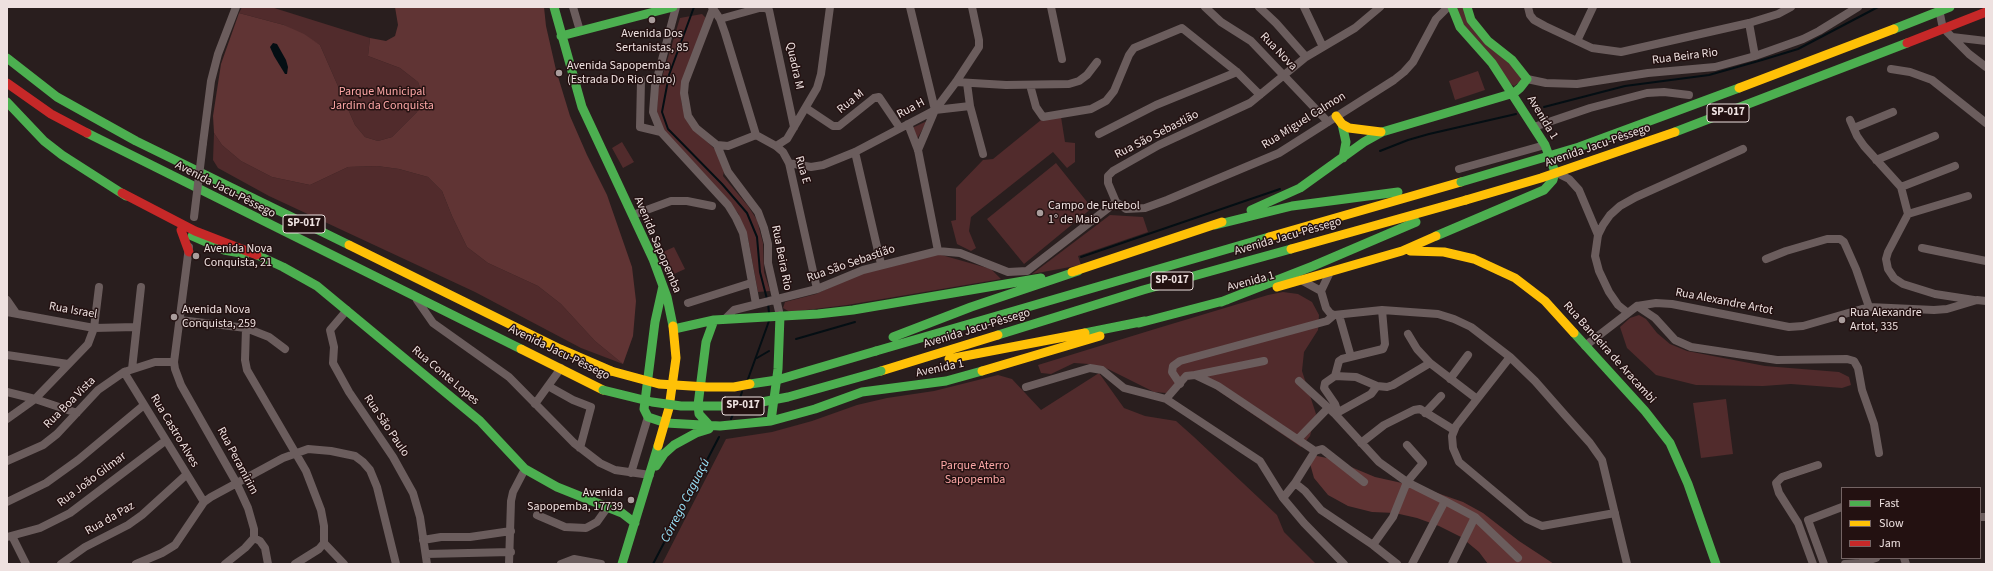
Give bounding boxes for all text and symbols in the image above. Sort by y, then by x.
marker: Avenida Dos Sertanistas, 85 [647,15,657,25]
place label: Avenida Dos Sertanistas, 85 [616,27,688,55]
street label: Rua Nova [1256,30,1300,74]
street label: Quadra M [782,41,806,91]
street label: Rua Beira Rio [1651,46,1719,68]
place label: Avenida Sapopemba (Estrada Do Rio Claro) [567,59,676,87]
marker: Avenida Sapopemba (Estrada Do Rio Claro) [554,68,564,78]
park label: Parque Municipal Jardim da Conquista [330,85,434,113]
street label: Rua M [835,87,867,117]
street label: Rua Miguel Calmon [1259,89,1349,153]
street label: Avenida 1 [1523,93,1561,143]
street label: Rua H [895,96,927,122]
road number: SP-017 [1707,104,1749,122]
street label: Rua São Sebastião [1113,108,1201,162]
street label: Avenida Jacu-Pêssego [1543,121,1653,171]
street label: Rua E [791,154,813,186]
street label: Avenida Jacu-Pêssego [172,158,278,222]
street label: Avenida Sapopemba [630,195,684,295]
place label: Campo de Futebol 1° de Maio [1048,199,1140,227]
marker: Campo de Futebol 1° de Maio [1035,208,1045,218]
road number: SP-017 [283,215,325,233]
street label: Avenida Jacu-Pêssego [1233,215,1343,259]
street label: Rua Beira Rio [768,224,794,292]
place label: Avenida Nova Conquista, 21 [204,242,272,270]
street label: Rua São Sebastião [805,242,897,286]
marker: Avenida Nova Conquista, 21 [191,251,201,261]
street label: Avenida 1 [1226,269,1276,295]
road number: SP-017 [1151,272,1193,290]
street label: Rua Alexandre Artot [1674,285,1774,319]
street label: Rua Bandeira de Aracambi [1560,299,1658,407]
street label: Rua Israel [48,300,98,322]
place label: Avenida Nova Conquista, 259 [182,303,256,331]
street label: Avenida Jacu-Pêssego [922,306,1032,352]
place label: Rua Alexandre Artot, 335 [1850,306,1922,334]
marker: Avenida Nova Conquista, 259 [169,312,179,322]
marker: Rua Alexandre Artot, 335 [1837,315,1847,325]
street label: Avenida Jacu-Pêssego [506,322,612,384]
street label: Rua Conte Lopes [408,344,482,408]
street label: Avenida 1 [915,357,965,381]
street label: Rua Boa Vista [41,374,99,432]
street label: Rua Castro Alves [147,392,201,470]
street label: Rua São Paulo [360,392,412,460]
road number: SP-017 [722,397,764,415]
street label: Rua Peramirim [213,425,261,497]
street label: Rua João Gilmar [55,449,129,511]
water label: Córrego Caguaçú [658,456,714,546]
park label: Parque Aterro Sapopemba [941,459,1009,487]
place label: Avenida Sapopemba, 17739 [527,486,623,514]
legend [1841,487,1981,559]
marker: Avenida Sapopemba, 17739 [626,495,636,505]
text: Fast [1879,495,1899,512]
street label: Rua da Paz [83,499,137,539]
text: Slow [1879,515,1904,532]
text: Jam [1879,535,1901,552]

